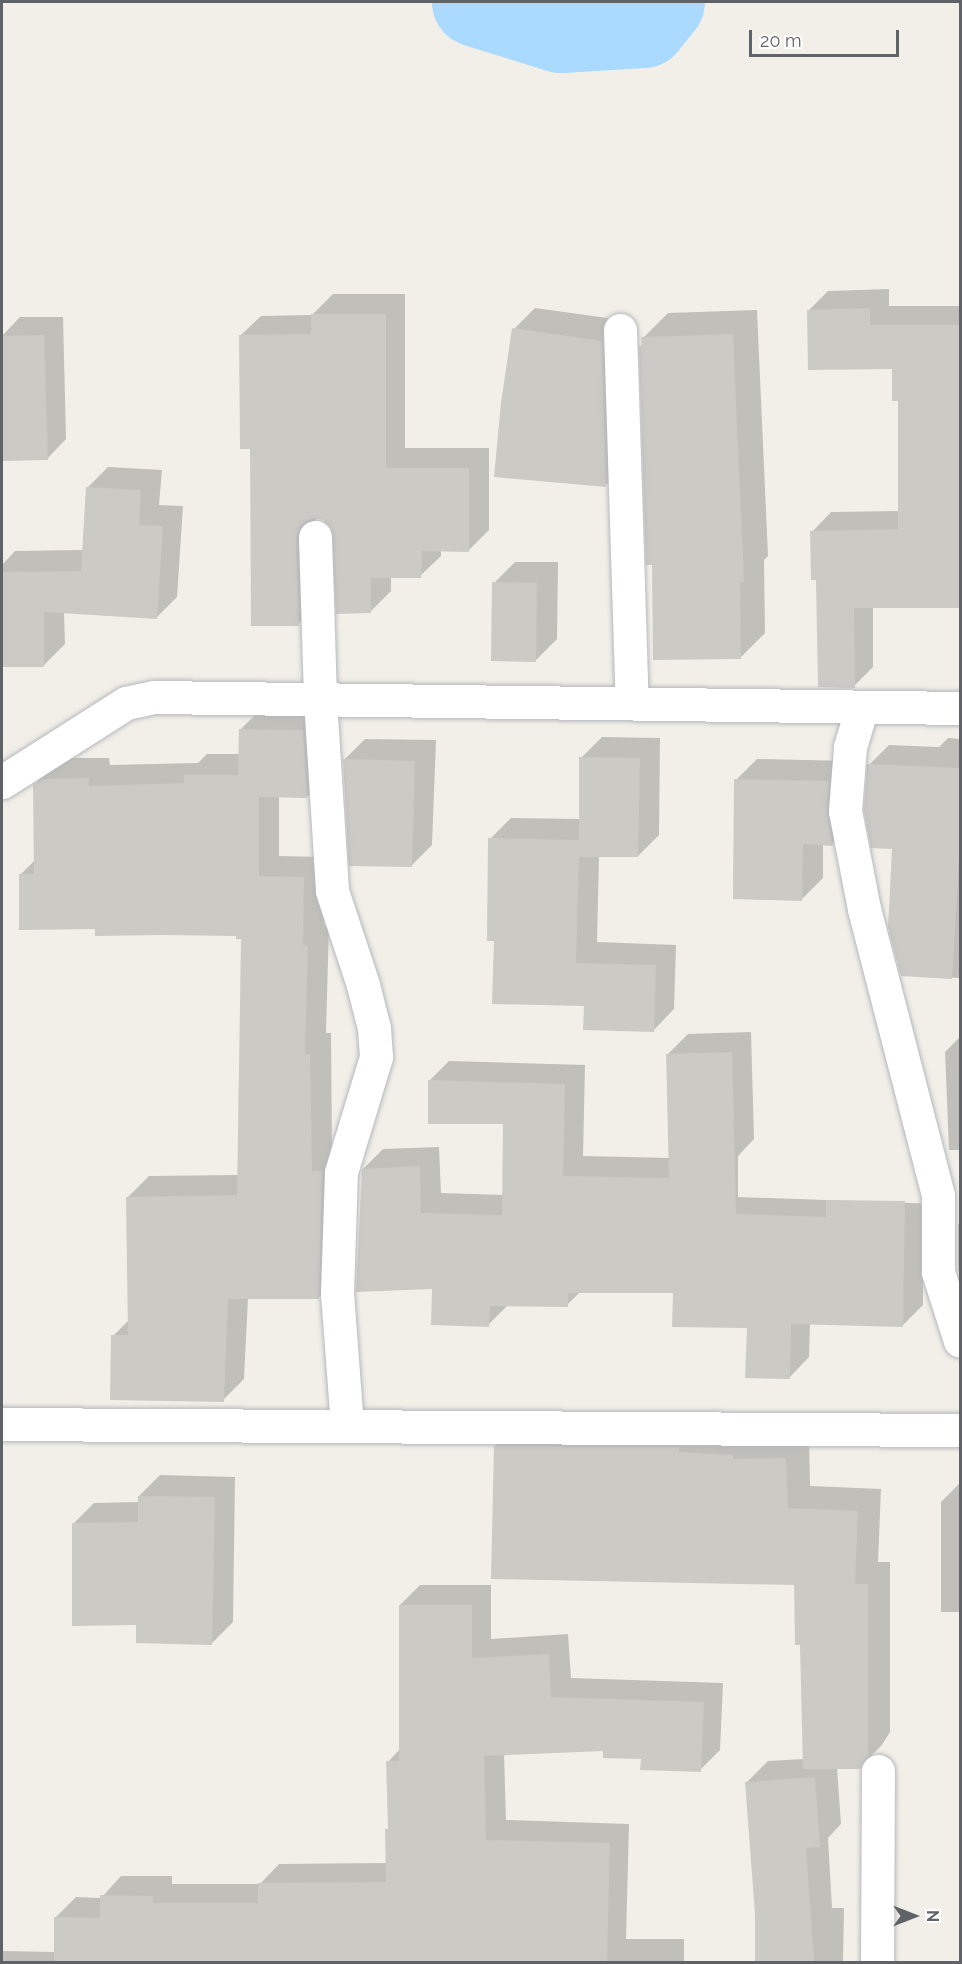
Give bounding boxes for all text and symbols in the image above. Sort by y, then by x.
scale bar [752,18,902,56]
text: 20 m [760,30,802,51]
north arrow [884,1886,944,1946]
text: N [923,1910,942,1922]

